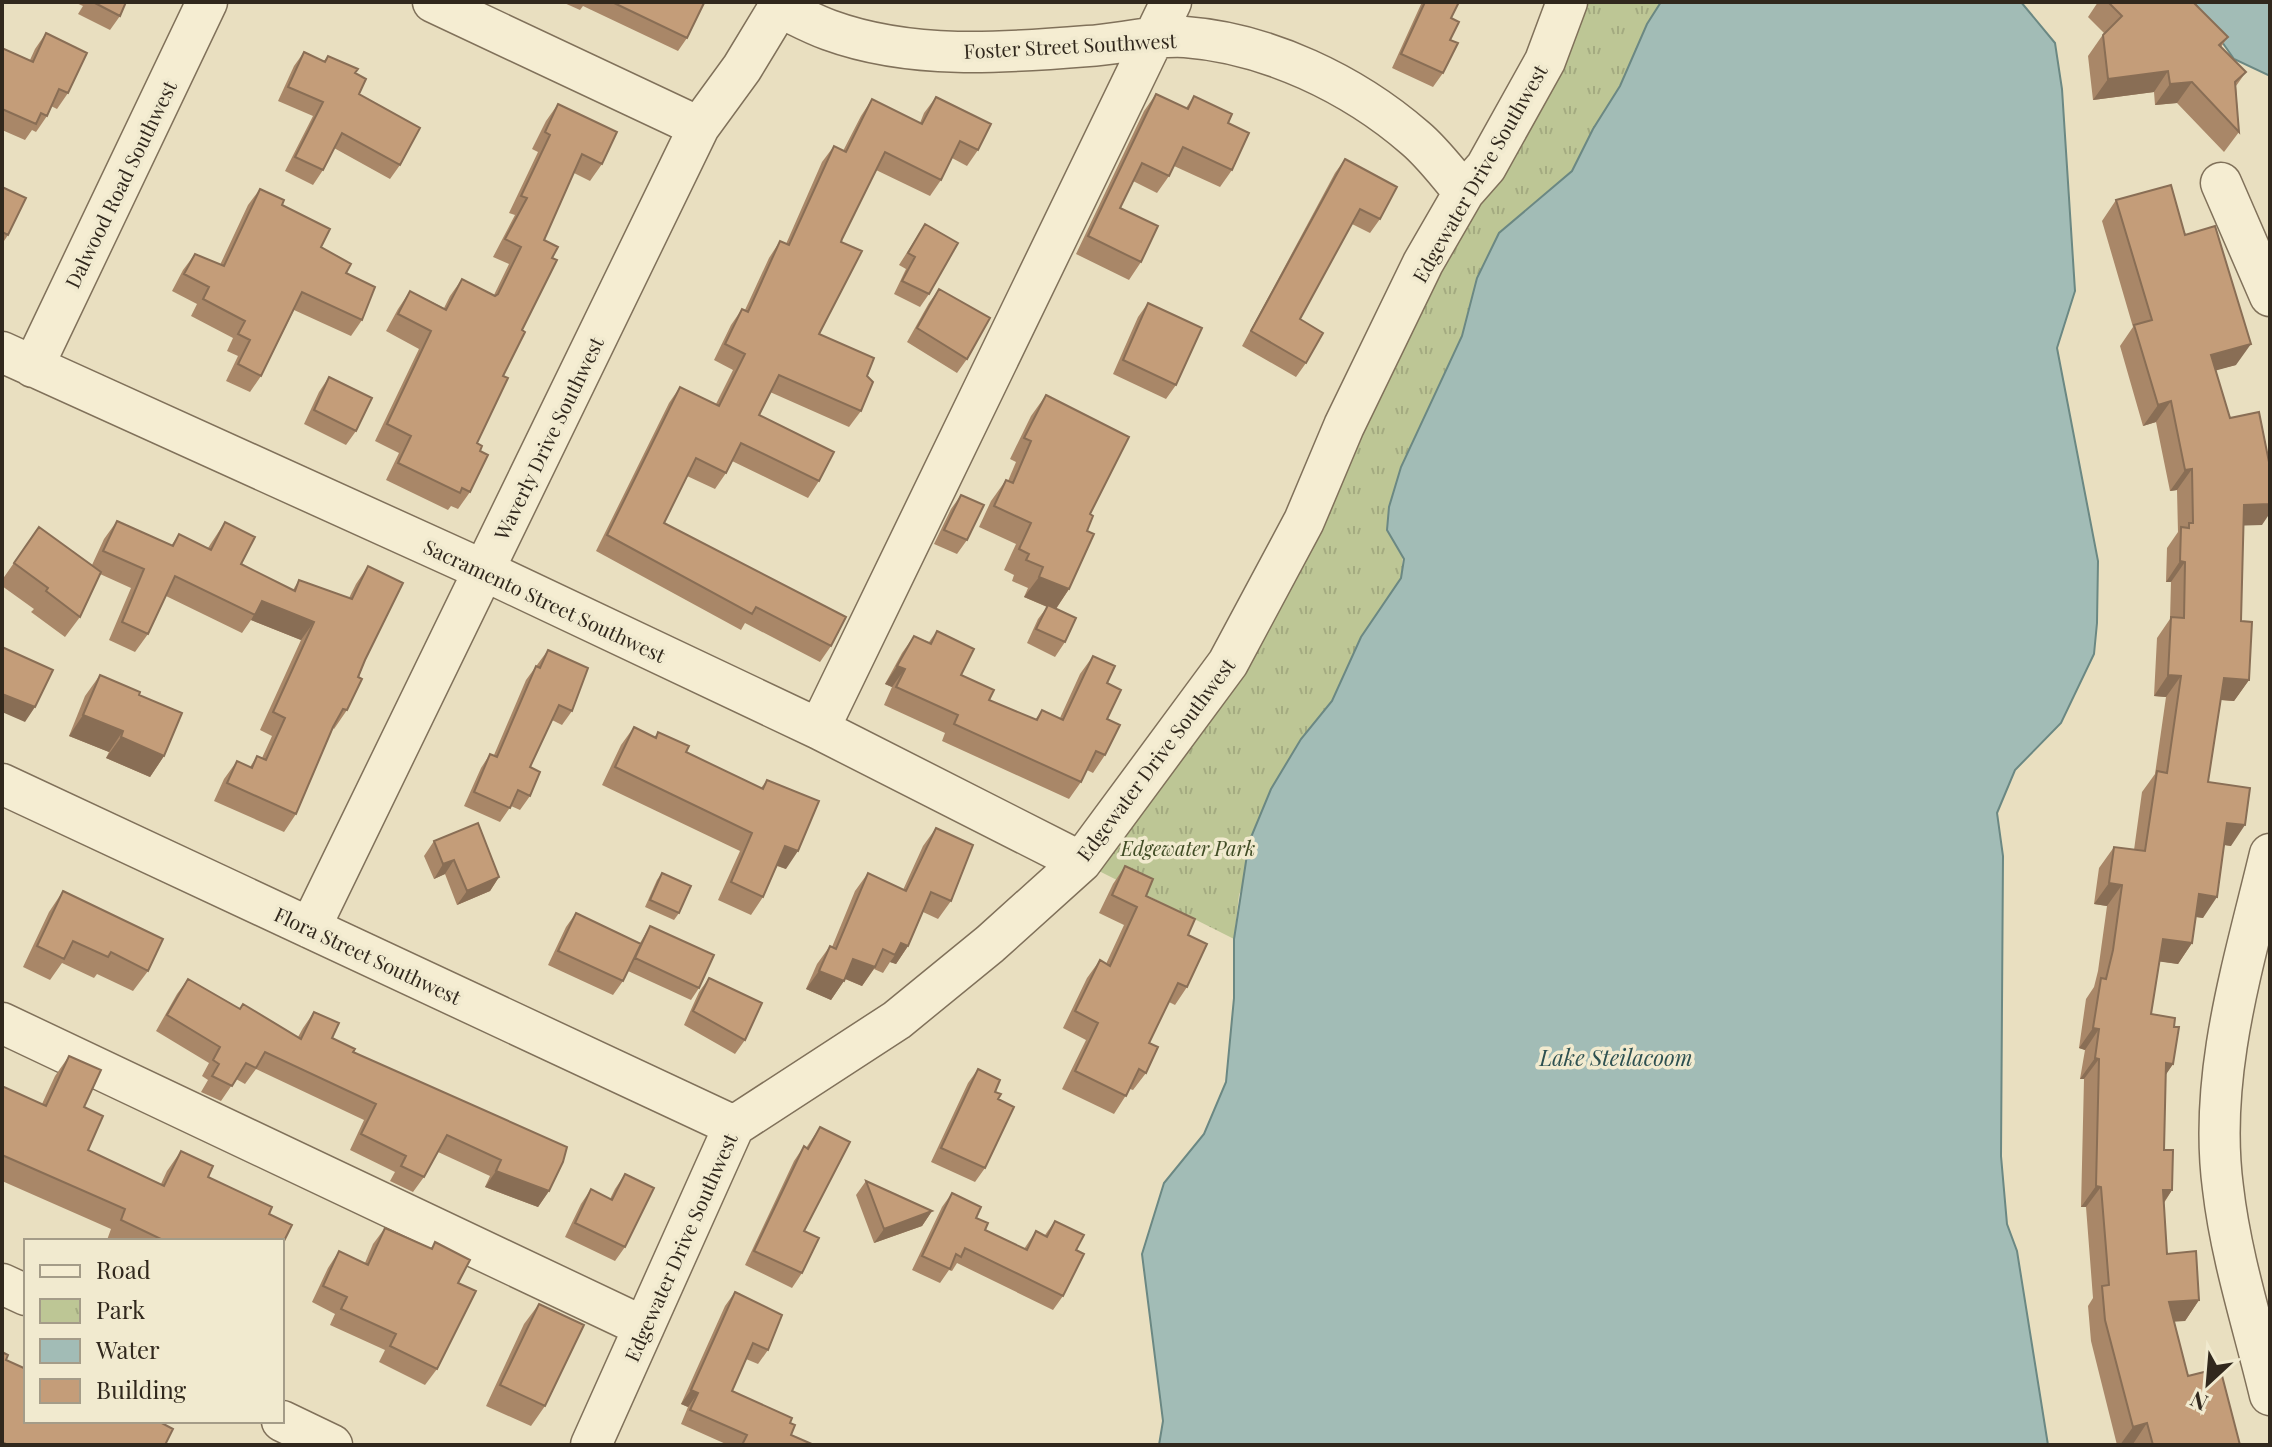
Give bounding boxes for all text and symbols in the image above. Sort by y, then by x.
street label: Foster Street Southwest [963,26,1178,64]
street label: Edgewater Drive Southwest [1405,58,1553,287]
street label: Dalwood Road Southwest [58,75,182,292]
street label: Waverly Drive Southwest [487,331,609,545]
street label: Sacramento Street Southwest [420,532,671,668]
street label: Edgewater Drive Southwest [1070,651,1241,866]
park label: Edgewater Park [1120,834,1255,861]
street label: Flora Street Southwest [270,900,467,1011]
water label: Lake Steilacoom [1538,1042,1693,1072]
street label: Edgewater Drive Southwest [617,1128,743,1366]
legend [24,1239,284,1423]
text: Road [96,1253,151,1285]
text: Park [96,1293,146,1325]
text: Water [95,1333,160,1365]
north arrow [2168,1343,2248,1423]
text: Building [96,1373,187,1405]
text: N [2185,1385,2213,1419]

